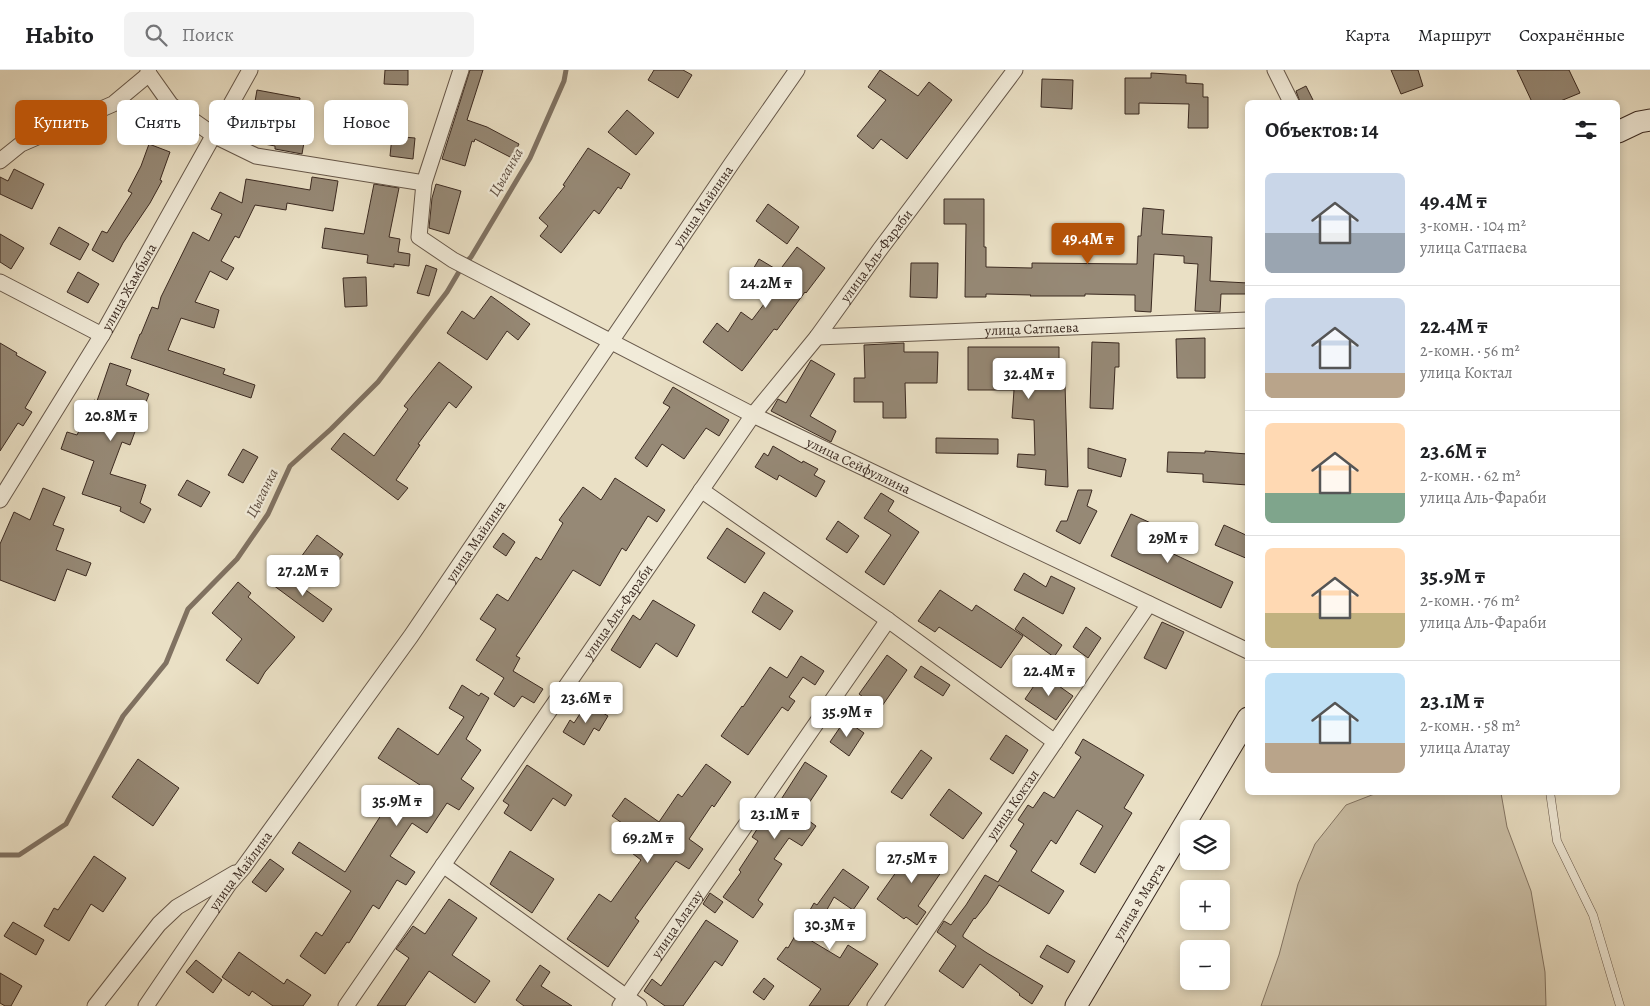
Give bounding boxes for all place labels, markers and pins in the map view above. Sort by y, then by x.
pin: 49.4M ₸ [1042,222,1134,265]
pin: 24.2M ₸ [720,266,812,309]
pin: 32.4M ₸ [983,358,1075,400]
pin: 20.8M ₸ [65,400,157,442]
pin: 29M ₸ [1133,522,1203,564]
pin: 27.2M ₸ [257,554,349,597]
pin: 22.4M ₸ [1003,654,1095,697]
pin: 23.6M ₸ [540,682,632,724]
pin: 35.9M ₸ [801,696,893,738]
pin: 35.9M ₸ [351,784,443,827]
pin: 23.1M ₸ [729,798,821,840]
pin: 69.2M ₸ [602,822,694,864]
pin: 27.5M ₸ [866,842,958,884]
pin: 30.3M ₸ [784,908,876,951]

